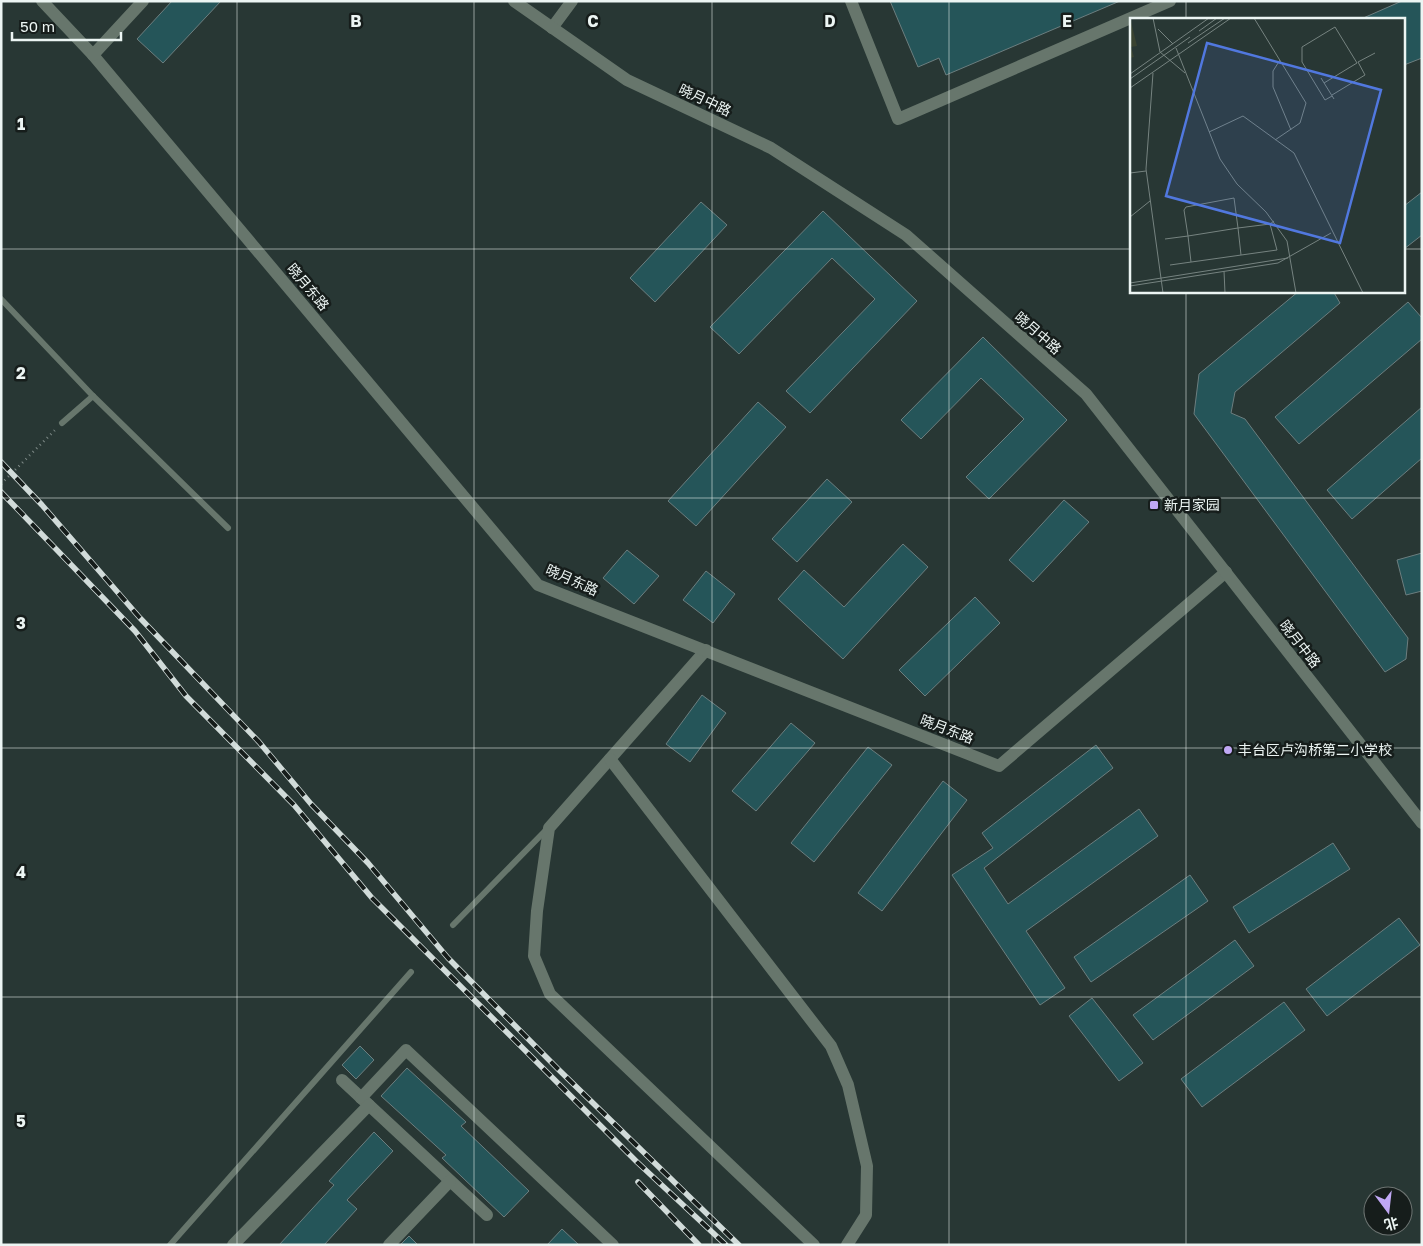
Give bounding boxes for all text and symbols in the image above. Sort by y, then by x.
scale bar [12,10,121,42]
text: B [350,11,362,31]
text: C [587,11,599,31]
text: D [824,11,836,31]
text: E [1062,11,1072,31]
text: 50 m [20,17,55,35]
inset map [1130,18,1406,292]
street label: 晓月中路 [676,80,734,119]
text: 1 [17,114,25,134]
street label: 晓月东路 [284,260,333,314]
street label: 晓月中路 [1012,308,1065,357]
text: 2 [16,363,26,383]
place label: 新月家园 [1164,496,1220,513]
marker: 新月家园 [1148,499,1160,511]
street label: 晓月东路 [543,560,601,599]
text: 3 [16,613,26,633]
street label: 晓月中路 [1276,616,1324,671]
street label: 晓月东路 [918,711,976,747]
place label: 丰台区卢沟桥第二小学校 [1238,741,1392,758]
marker: 丰台区卢沟桥第二小学校 [1222,744,1234,756]
text: 4 [16,862,26,882]
text: 5 [16,1111,26,1131]
north arrow [1363,1186,1413,1236]
text: 北 [1383,1214,1400,1234]

